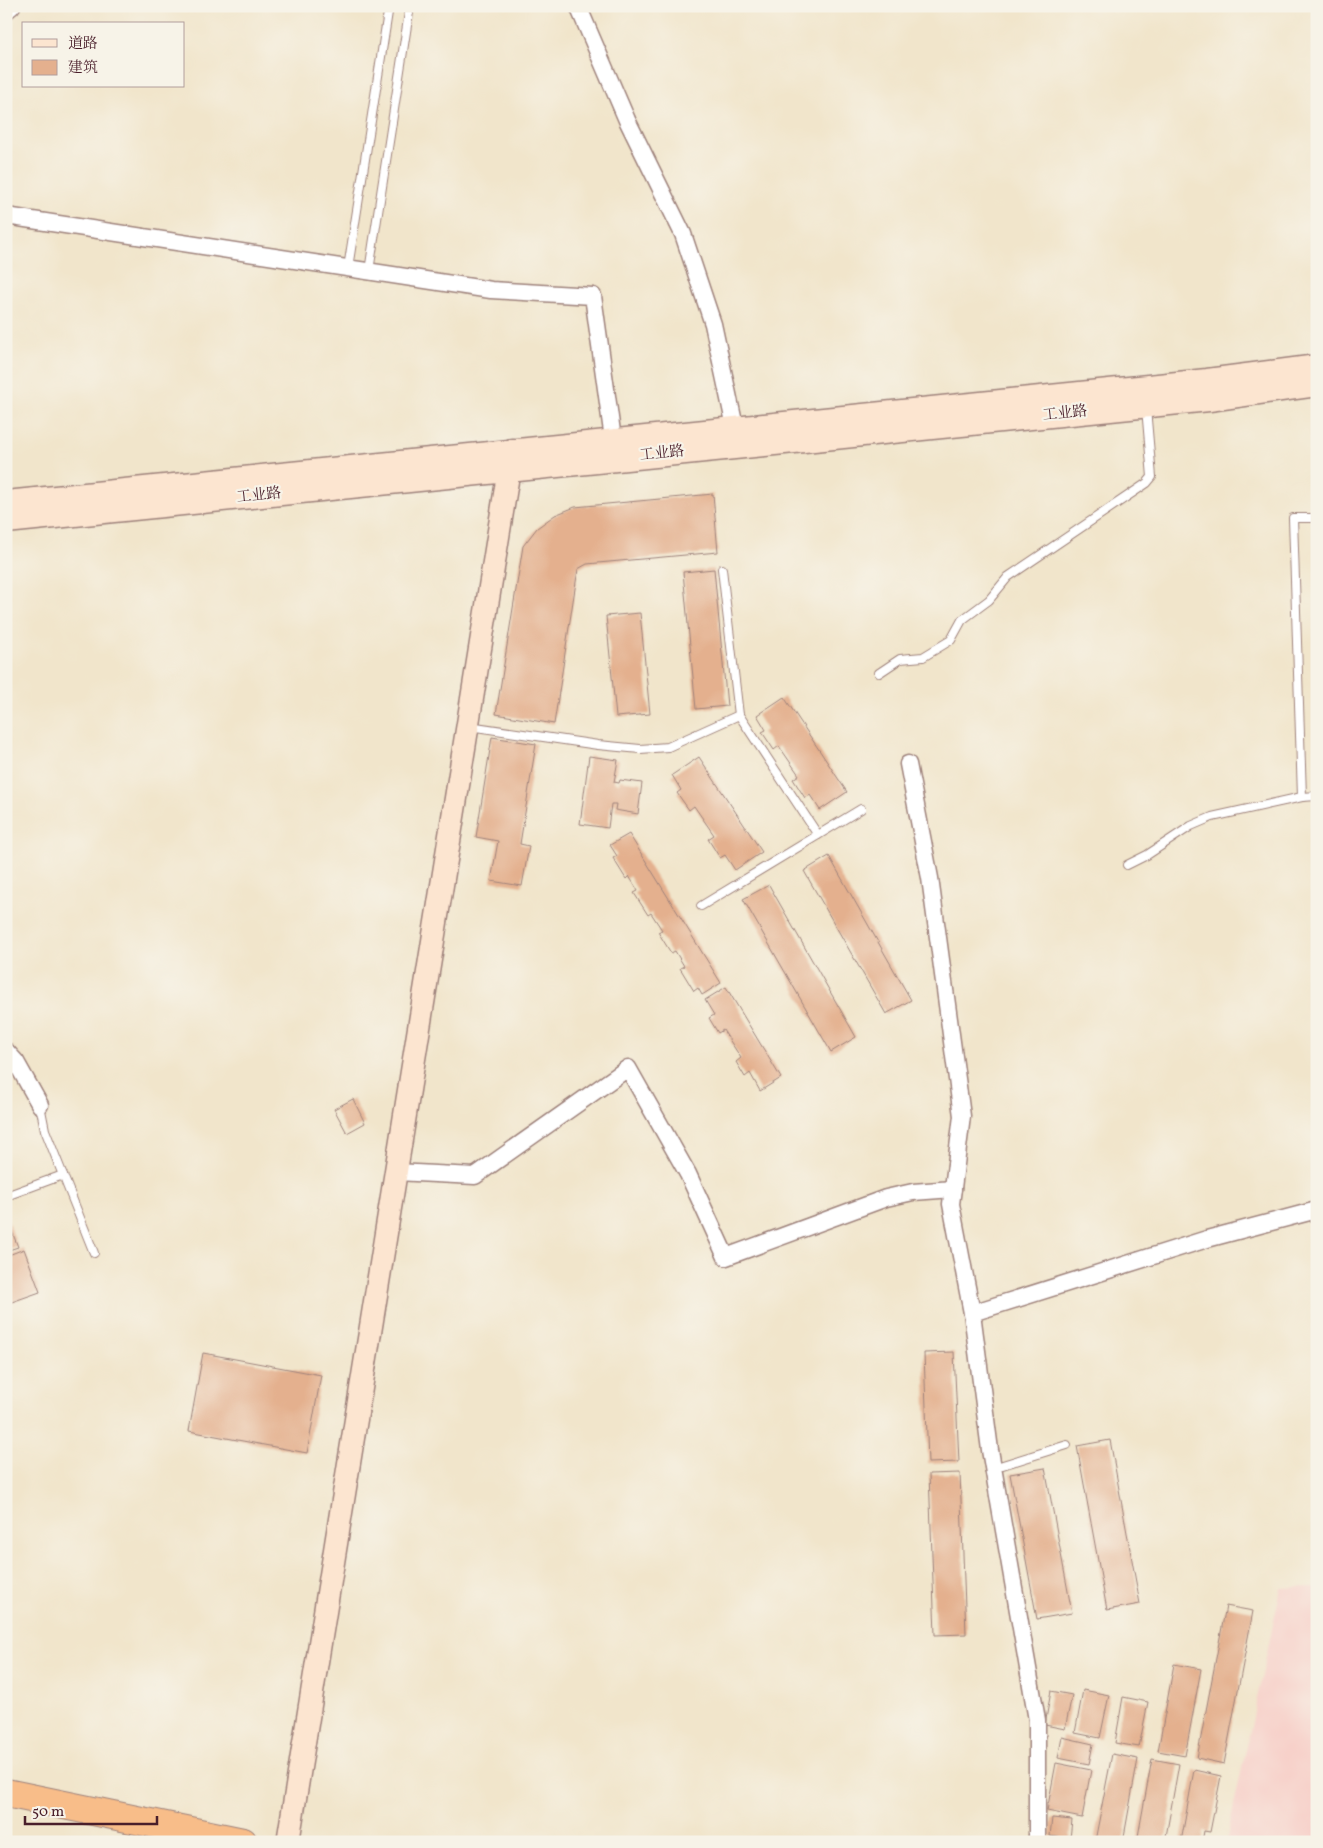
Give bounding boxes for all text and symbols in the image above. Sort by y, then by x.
legend [22,22,185,88]
text: 道路 [68,34,98,55]
text: 建筑 [68,58,98,79]
street label: 工业路 [1042,401,1088,427]
street label: 工业路 [639,441,685,467]
street label: 工业路 [236,483,282,509]
scale bar [25,1793,158,1825]
text: 50 m [32,1802,64,1823]

